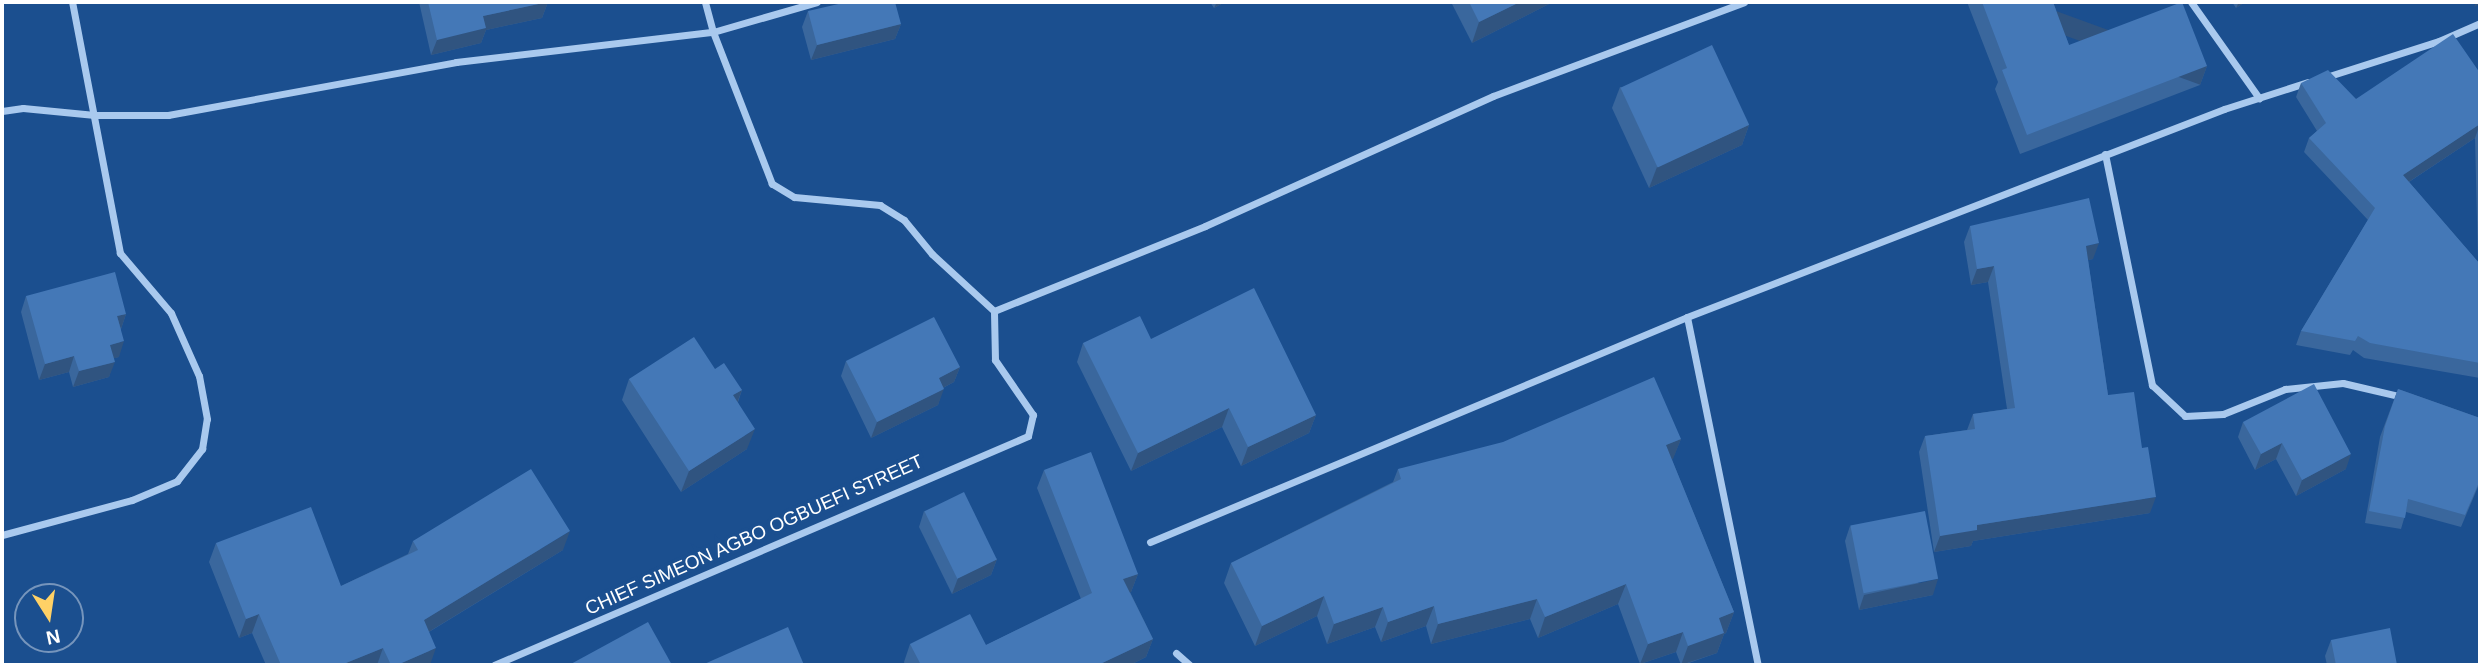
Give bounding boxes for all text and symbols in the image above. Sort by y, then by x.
street label: CHIEF SIMEON AGBO OGBUEFI STREET [581,450,927,620]
north arrow [14,583,84,653]
text: N [44,625,62,649]

